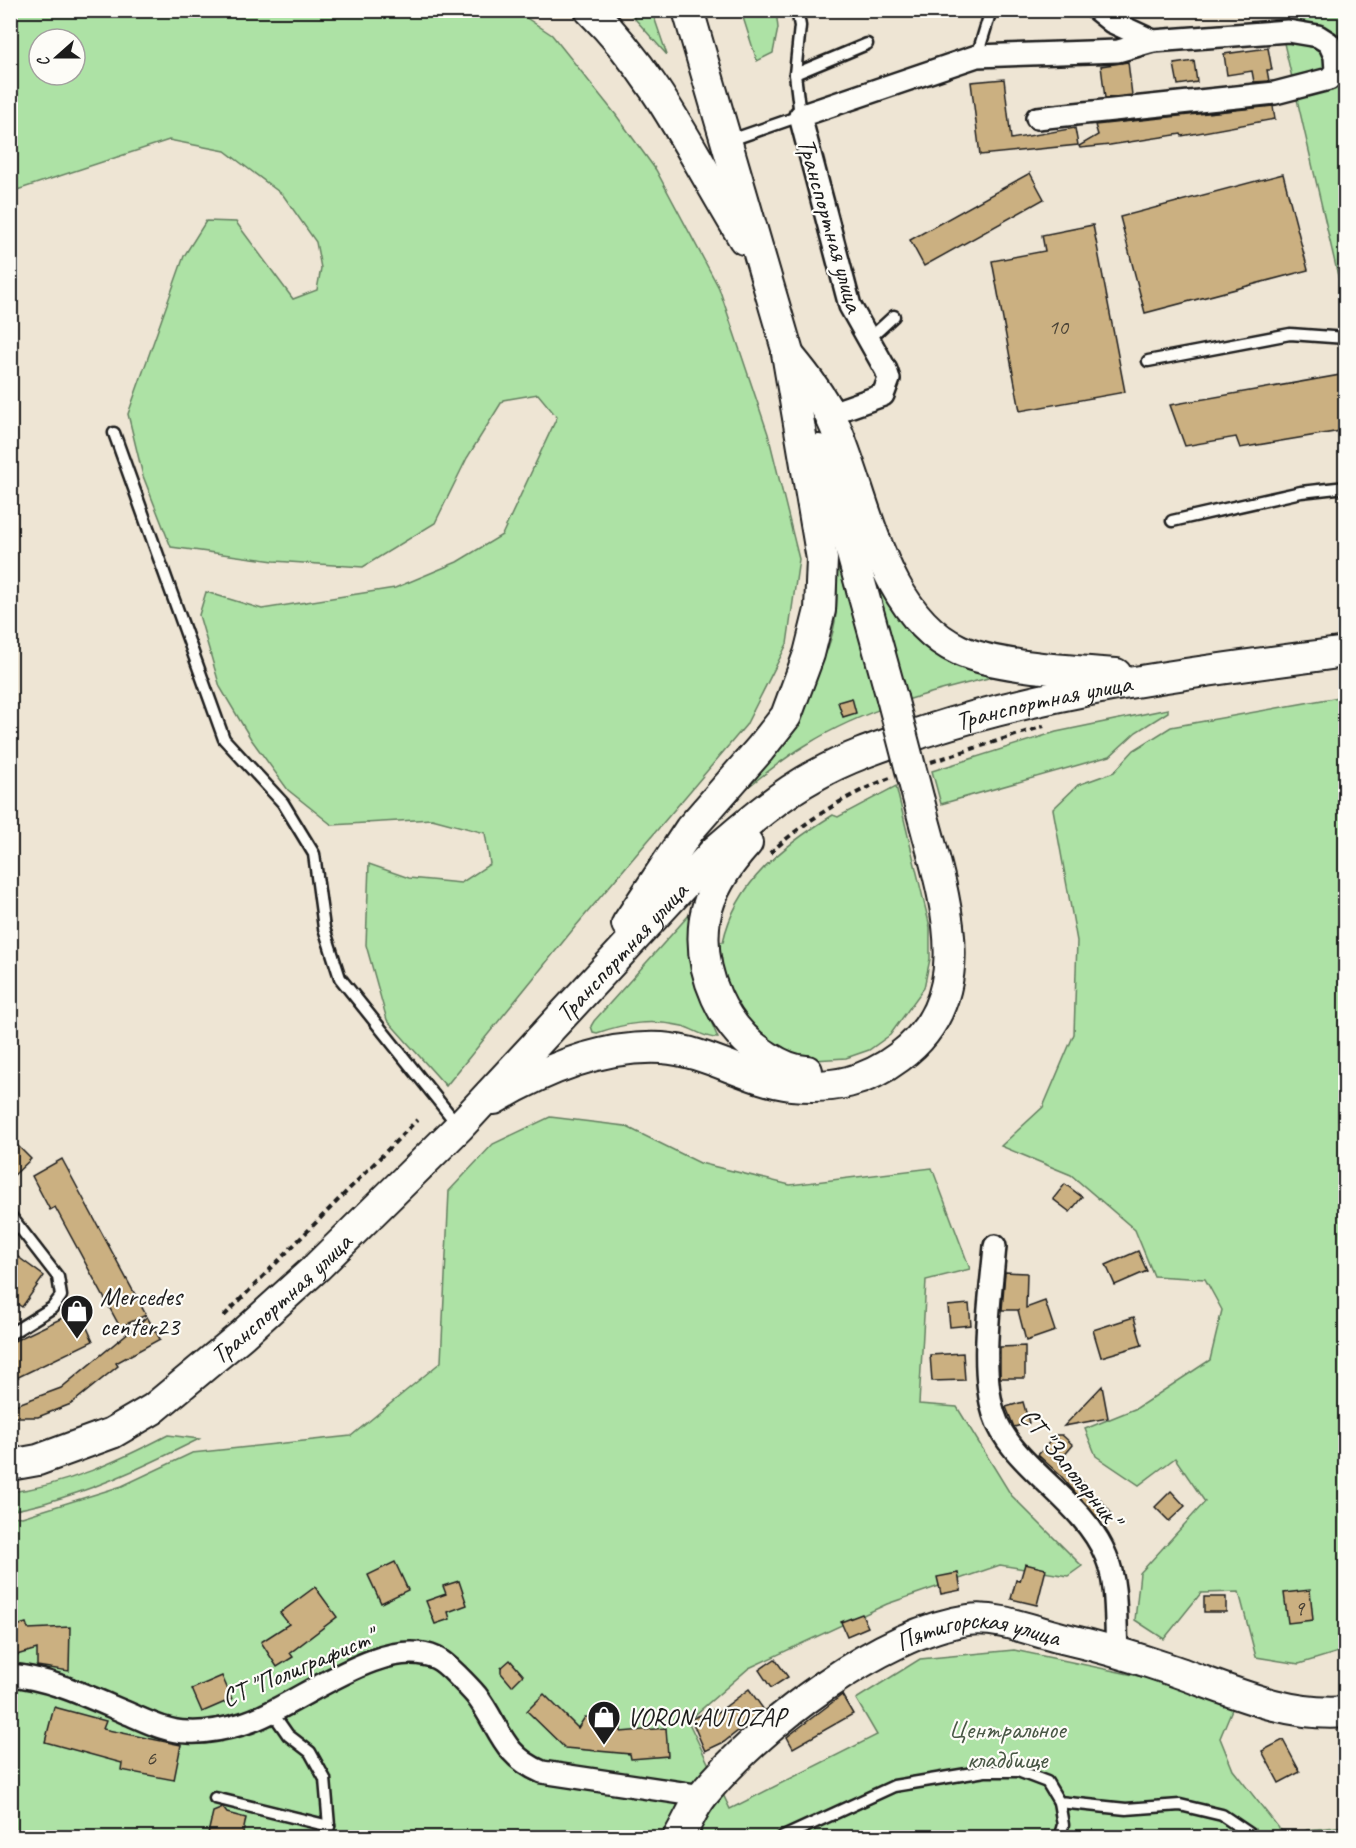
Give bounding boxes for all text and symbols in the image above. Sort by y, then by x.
north arrow [27,27,87,87]
text: С [32,53,55,69]
street label: Транспортная улица [790,134,872,318]
house number: 10 [1048,313,1070,341]
street label: Транспортная улица [951,667,1136,738]
street label: Транспортная улица [549,874,696,1029]
street label: Транспортная улица [204,1225,360,1371]
place label: Mercedes center23 [100,1280,184,1343]
shop icon: Mercedes center23 [59,1293,95,1340]
street label: СТ "Заполярник" [1013,1401,1132,1537]
house number: 9 [1294,1594,1306,1622]
street label: Пятигорская улица [890,1603,1065,1659]
street label: СТ "Полиграфист" [217,1618,384,1715]
shop icon: VORON.AUTOZAP [586,1699,622,1746]
place label: VORON.AUTOZAP [627,1701,789,1734]
park label: Центральное кладбище [949,1713,1068,1776]
house number: 6 [146,1744,157,1772]

